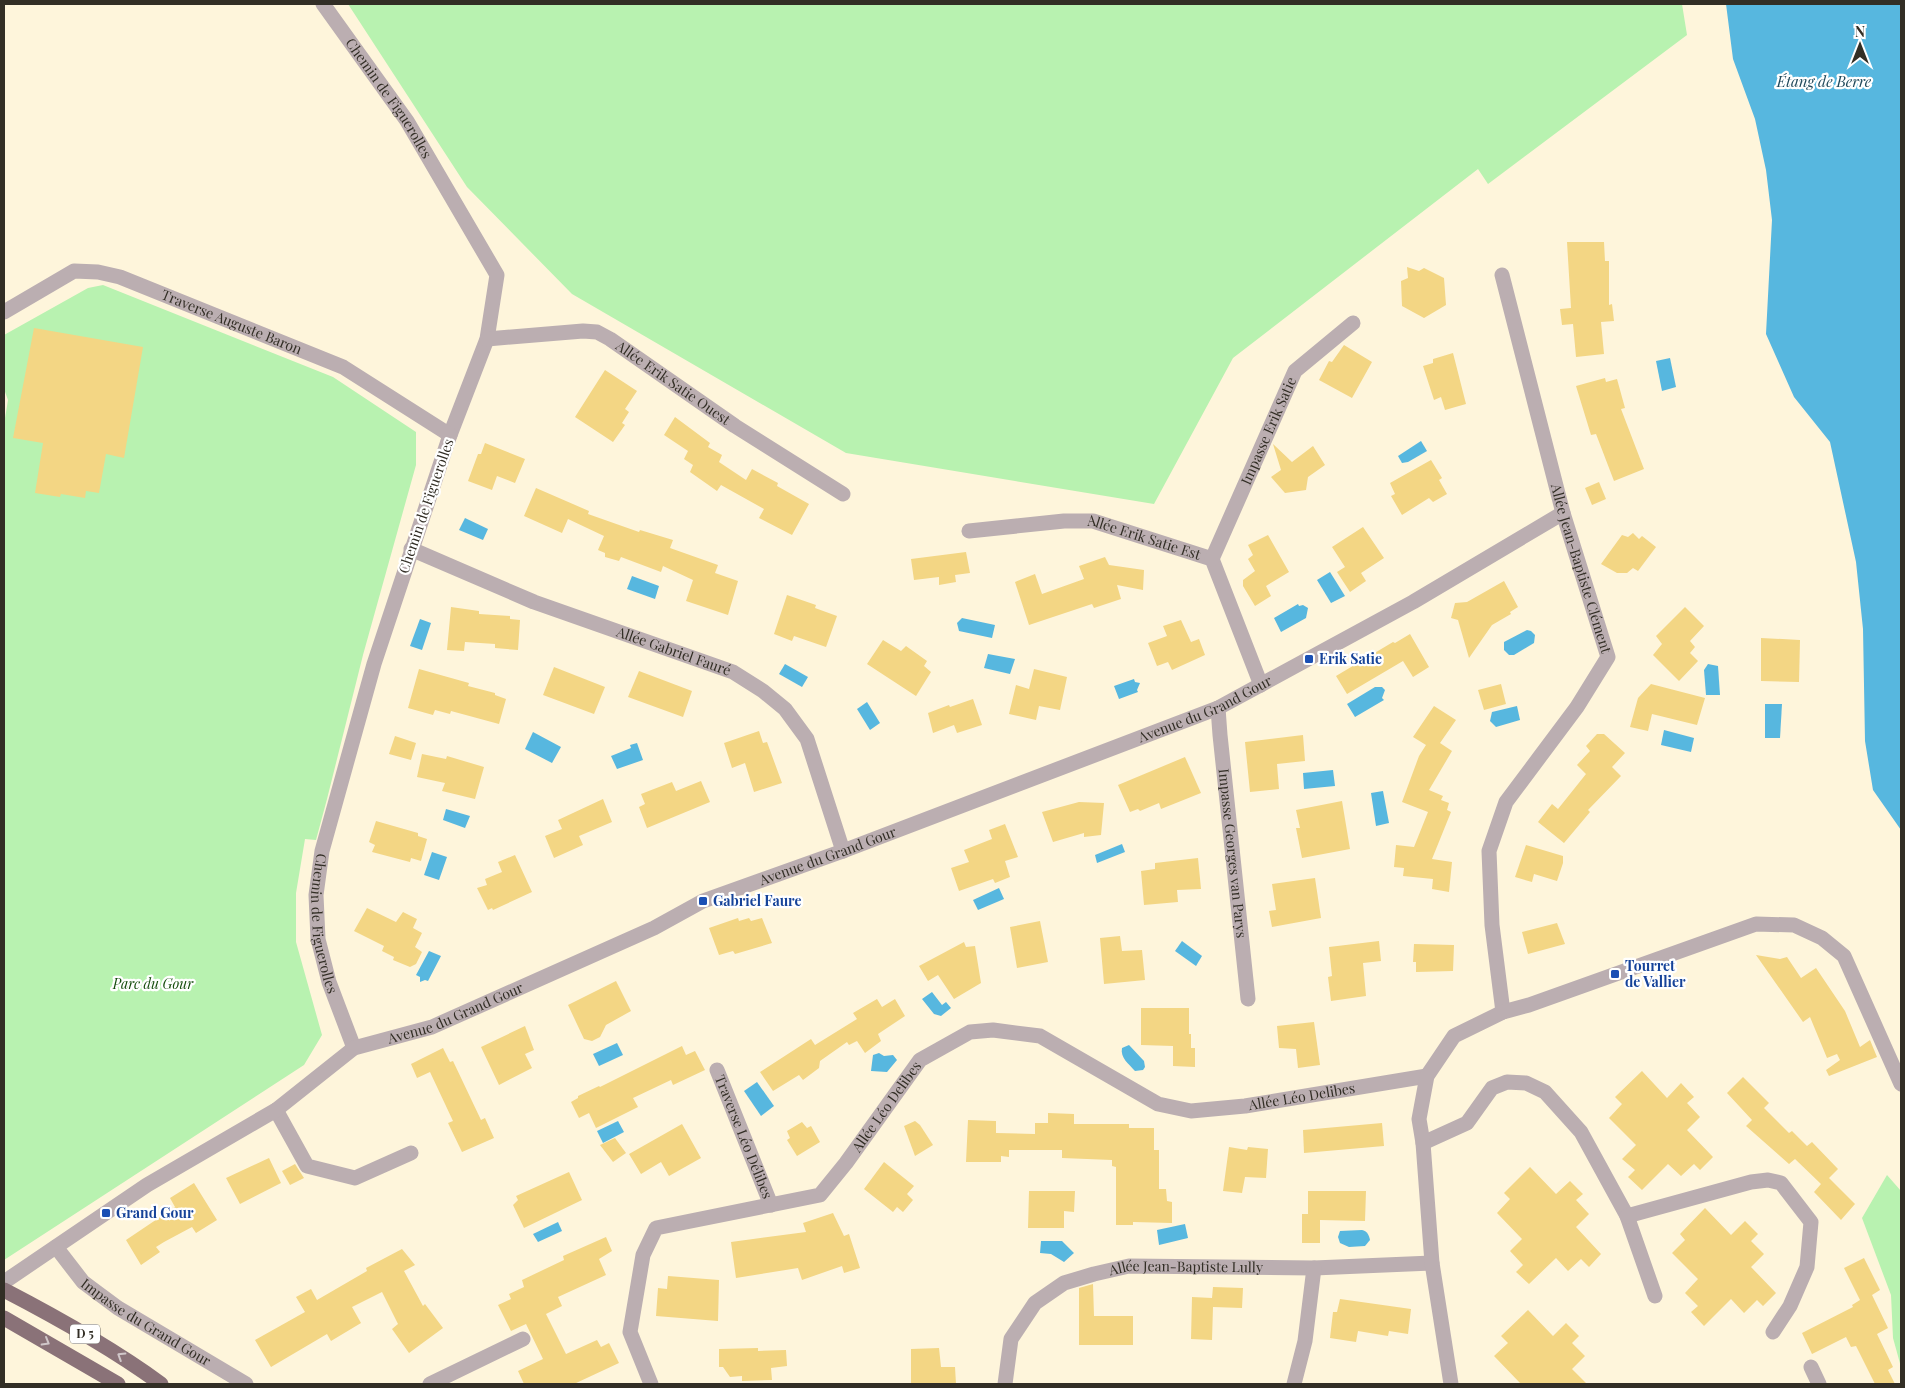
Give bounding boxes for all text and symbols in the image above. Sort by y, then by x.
north arrow [1835,20,1885,70]
text: N [1855,22,1865,41]
street label: Chemin de Figuerolles [341,34,437,162]
water label: Étang de Berre [1776,71,1872,91]
street label: Traverse Auguste Baron [159,285,305,359]
street label: Allée Erik Satie Ouest [612,335,735,430]
street label: Impasse Erik Satie [1236,374,1300,488]
street label: Chemin de Figuerolles [394,436,458,576]
street label: Allée Jean-Baptiste Clément [1547,481,1617,656]
street label: Allée Erik Satie Est [1086,511,1204,564]
street label: Allée Gabriel Fauré [613,621,734,680]
place label: Erik Satie [1319,649,1382,668]
marker: Erik Satie [1303,653,1315,665]
street label: Avenue du Grand Gour [1134,670,1276,747]
street label: Impasse Georges van Parys [1215,768,1251,939]
street label: Avenue du Grand Gour [755,821,899,890]
street label: Chemin de Figuerolles [307,853,342,996]
place label: Gabriel Faure [713,891,802,910]
marker: Gabriel Faure [697,895,709,907]
place label: Tourret de Vallier [1625,956,1686,991]
marker: Tourret de Vallier [1609,968,1621,980]
park label: Parc du Gour [112,974,194,993]
street label: Avenue du Grand Gour [384,977,527,1048]
street label: Allée Léo Delibes [846,1057,925,1156]
street label: Traverse Léo Délibes [711,1072,778,1201]
street label: Allée Léo Delibes [1246,1078,1356,1114]
place label: Grand Gour [116,1203,194,1222]
marker: Grand Gour [100,1207,112,1219]
street label: Allée Jean-Baptiste Lully [1106,1256,1263,1280]
street label: Impasse du Grand Gour [77,1274,215,1370]
road number: D 5 [70,1325,100,1344]
one-way arrow [41,1336,50,1346]
one-way arrow [118,1353,127,1362]

